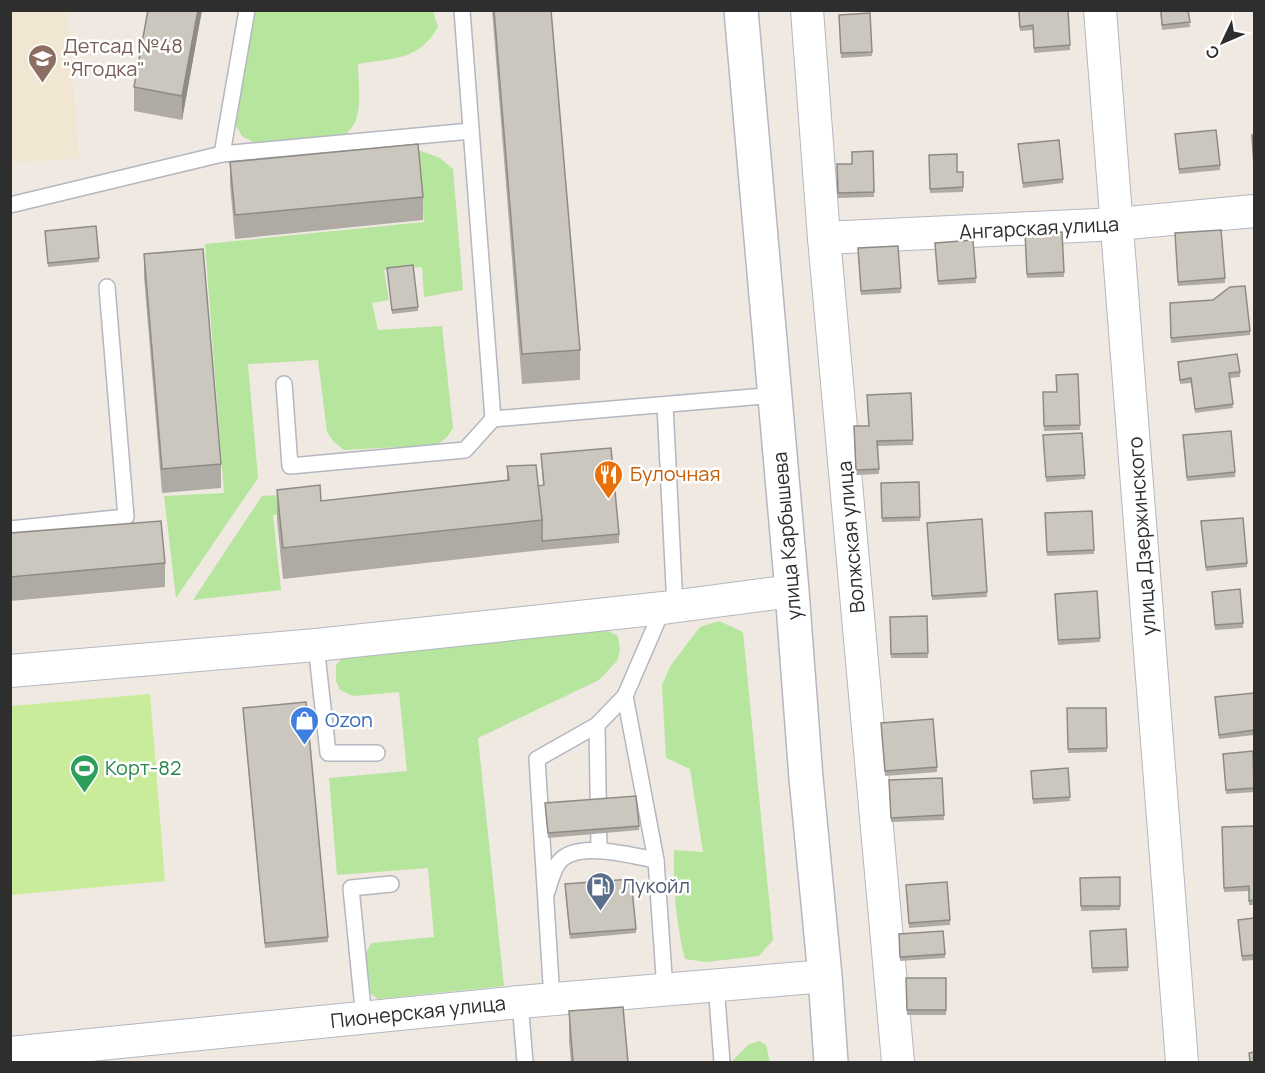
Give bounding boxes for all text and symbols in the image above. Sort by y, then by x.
north arrow [1193,12,1253,72]
place label: Детсад №48 "Ягодка" [63,32,183,82]
text: С [1200,40,1224,64]
school or university icon: Детсад №48 "Ягодка" [26,42,58,84]
street label: Ангарская улица [958,210,1120,245]
street label: улица Дзержинского [1121,436,1162,636]
street label: улица Карбышева [766,451,807,621]
restaurant icon: Булочная [593,458,625,500]
place label: Булочная [630,460,720,487]
street label: Волжская улица [830,460,871,614]
shop icon: Ozon [288,704,320,746]
place label: Ozon [325,706,373,733]
sports icon: Корт-82 [68,752,100,794]
place label: Корт-82 [105,754,181,781]
fuel station icon: Лукойл [584,870,616,912]
place label: Лукойл [621,872,690,899]
street label: Пионерская улица [329,989,507,1034]

